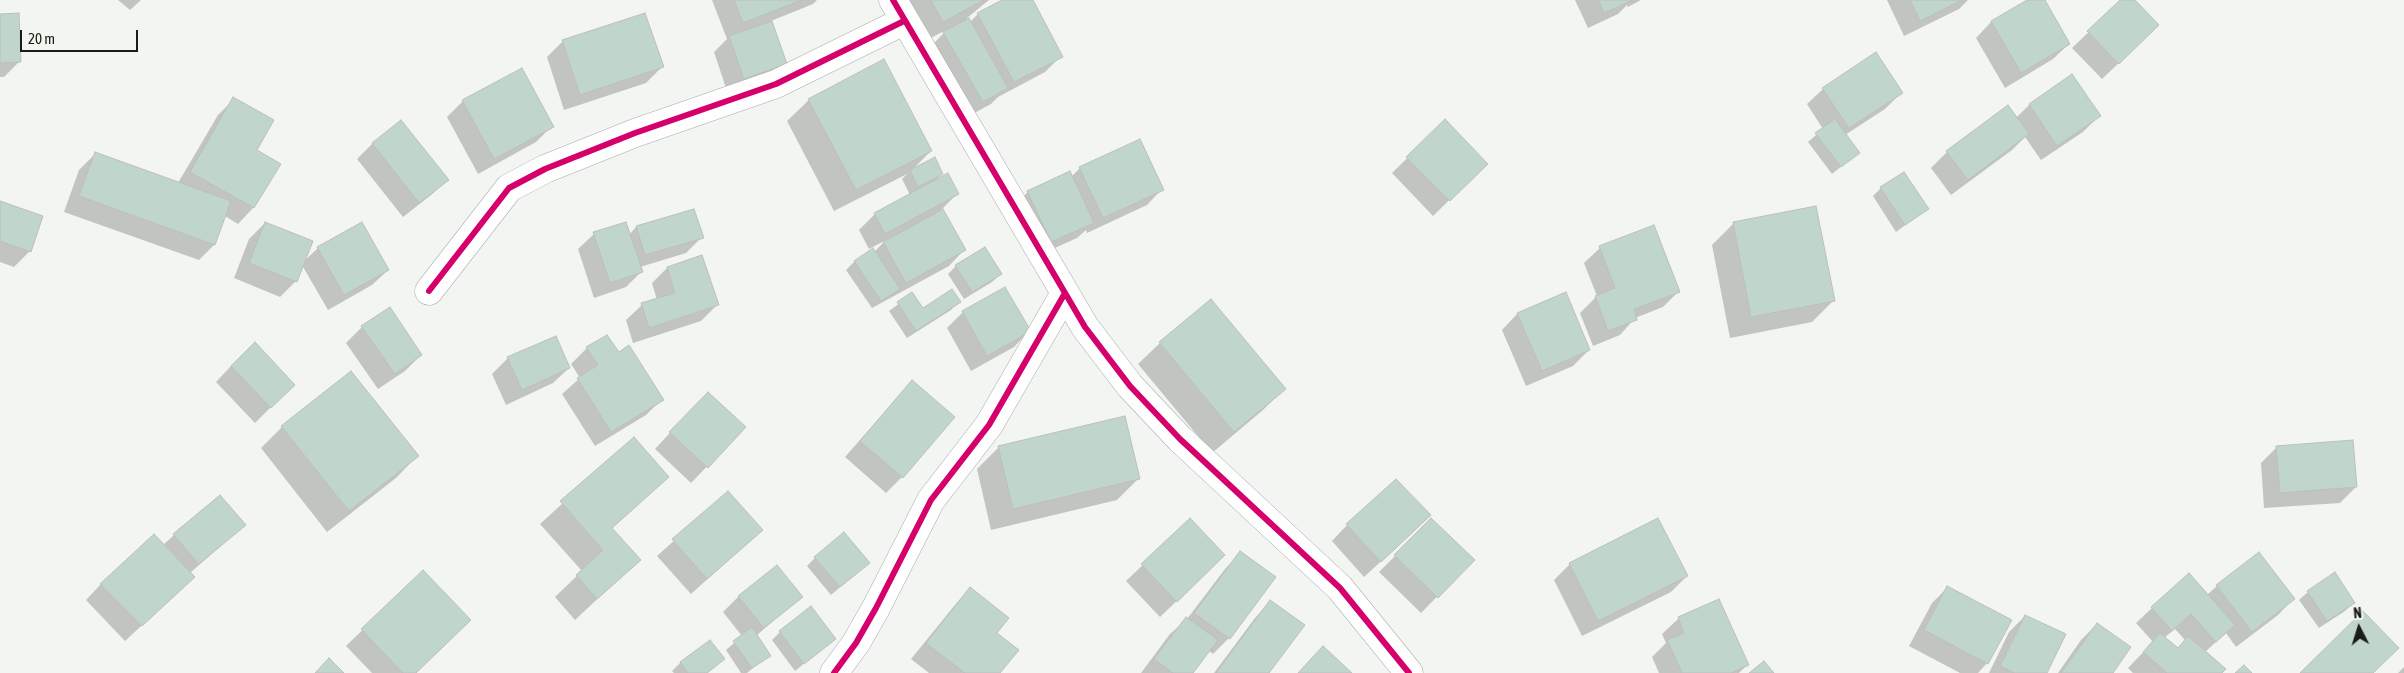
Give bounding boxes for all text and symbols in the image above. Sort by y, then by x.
scale bar [22,20,140,52]
text: 20 m [28,30,55,47]
north arrow [2334,603,2384,653]
text: N [2353,605,2362,621]

